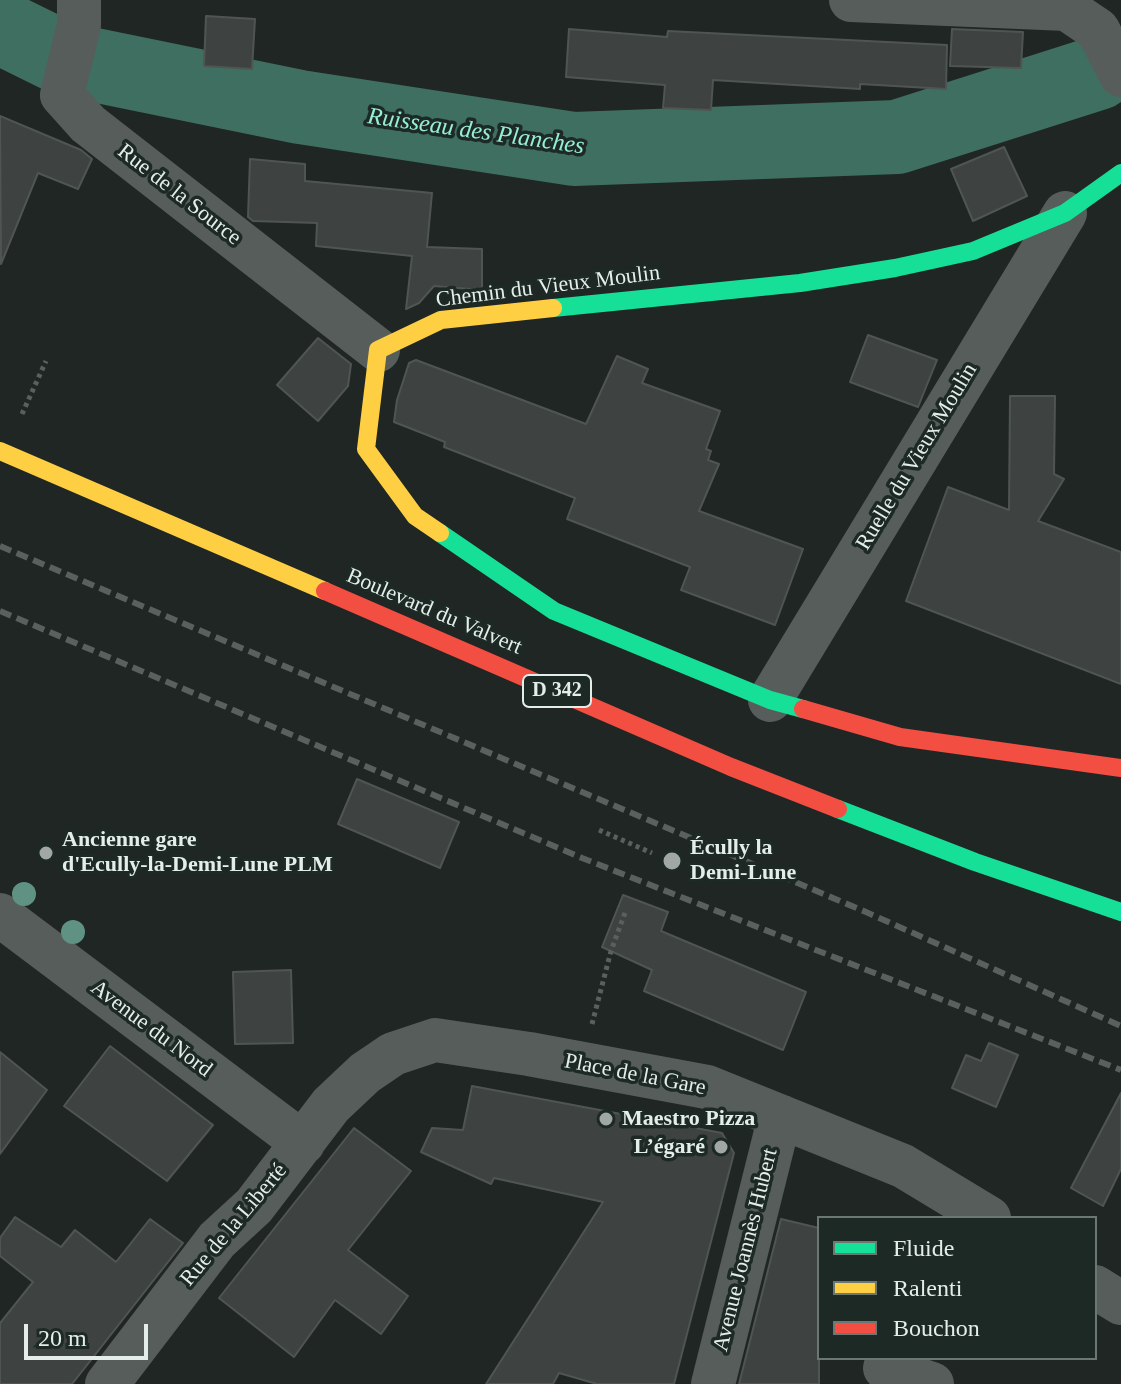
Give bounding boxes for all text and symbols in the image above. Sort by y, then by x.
water label: Ruisseau des Planches [366,103,586,161]
street label: Rue de la Source [112,139,246,251]
street label: Chemin du Vieux Moulin [435,260,661,314]
street label: Ruelle du Vieux Moulin [851,359,983,555]
street label: Boulevard du Valvert [342,563,526,661]
road number: D 342 [523,675,591,707]
place label: Ancienne gare d'Ecully-la-Demi-Lune PLM [62,827,333,878]
place label: Écully la Demi-Lune [690,835,796,886]
marker: Ancienne gare d'Ecully-la-Demi-Lune PLM [37,844,55,862]
marker: Écully la Demi-Lune [661,850,683,872]
street label: Avenue du Nord [85,975,217,1083]
street label: Place de la Gare [562,1048,708,1102]
place label: Maestro Pizza [622,1106,755,1132]
marker: Maestro Pizza [597,1110,615,1128]
place label: L’égaré [634,1134,705,1160]
marker: L’égaré [712,1138,730,1156]
street label: Avenue Joannès Hubert [708,1146,784,1354]
street label: Rue de la Liberté [175,1158,293,1292]
legend [817,1216,1097,1360]
text: Fluide [893,1235,954,1261]
text: Ralenti [893,1275,962,1301]
scale bar [28,1308,152,1358]
text: Bouchon [893,1315,980,1341]
text: 20 m [38,1325,87,1351]

